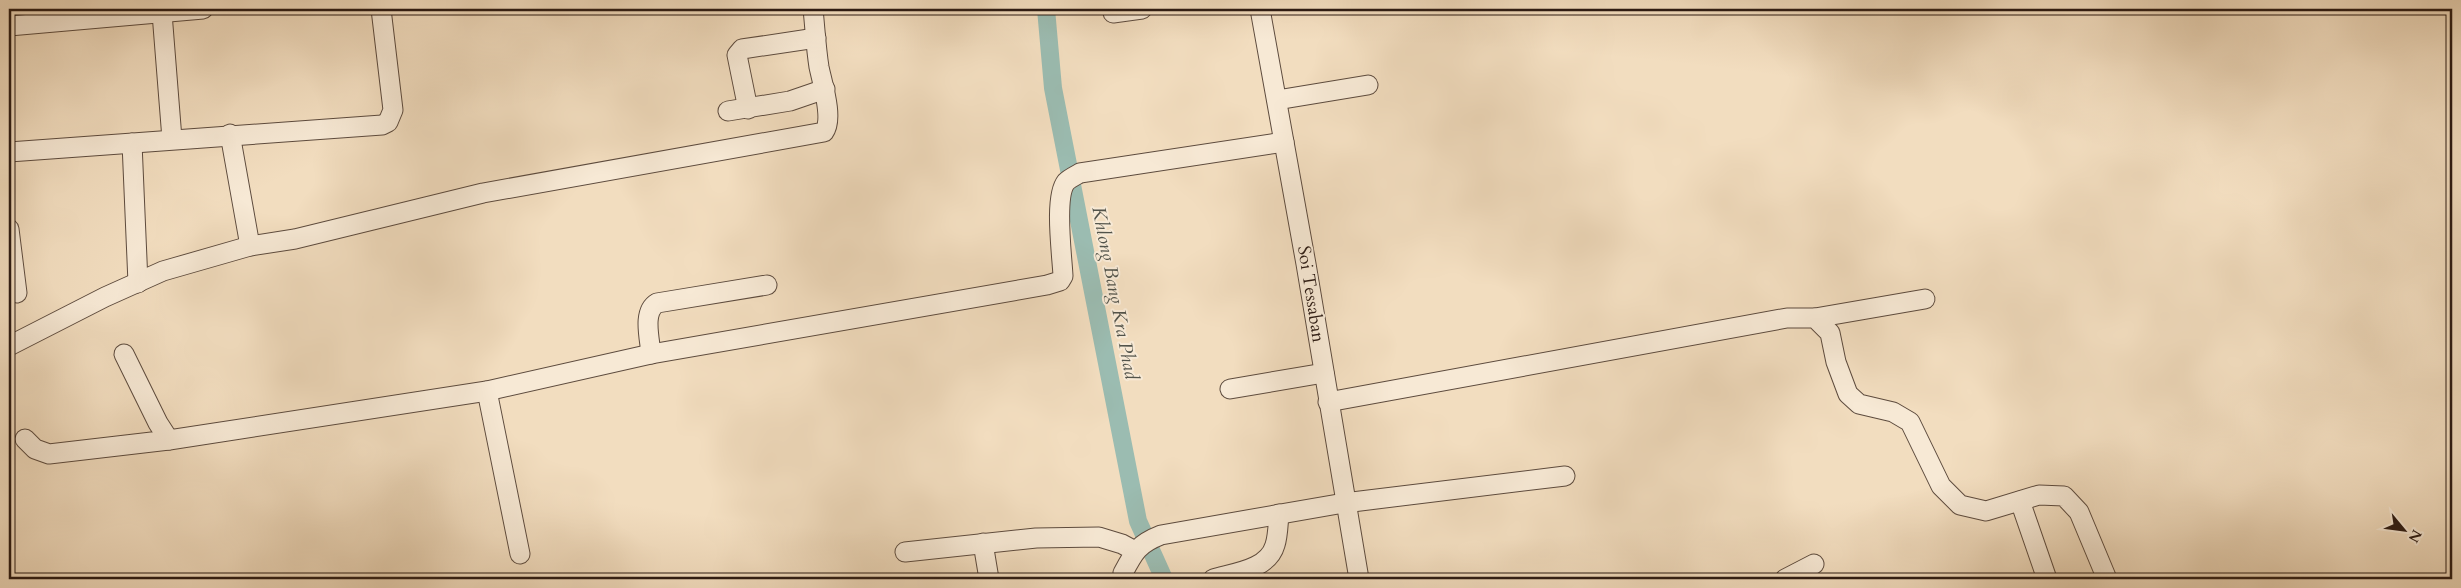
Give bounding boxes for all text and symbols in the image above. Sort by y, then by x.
water label: Khlong Bang Kra Phad [1085,204,1145,383]
street label: Soi Tessaban [1291,244,1331,345]
north arrow [2378,506,2428,556]
text: N [2404,526,2426,546]

